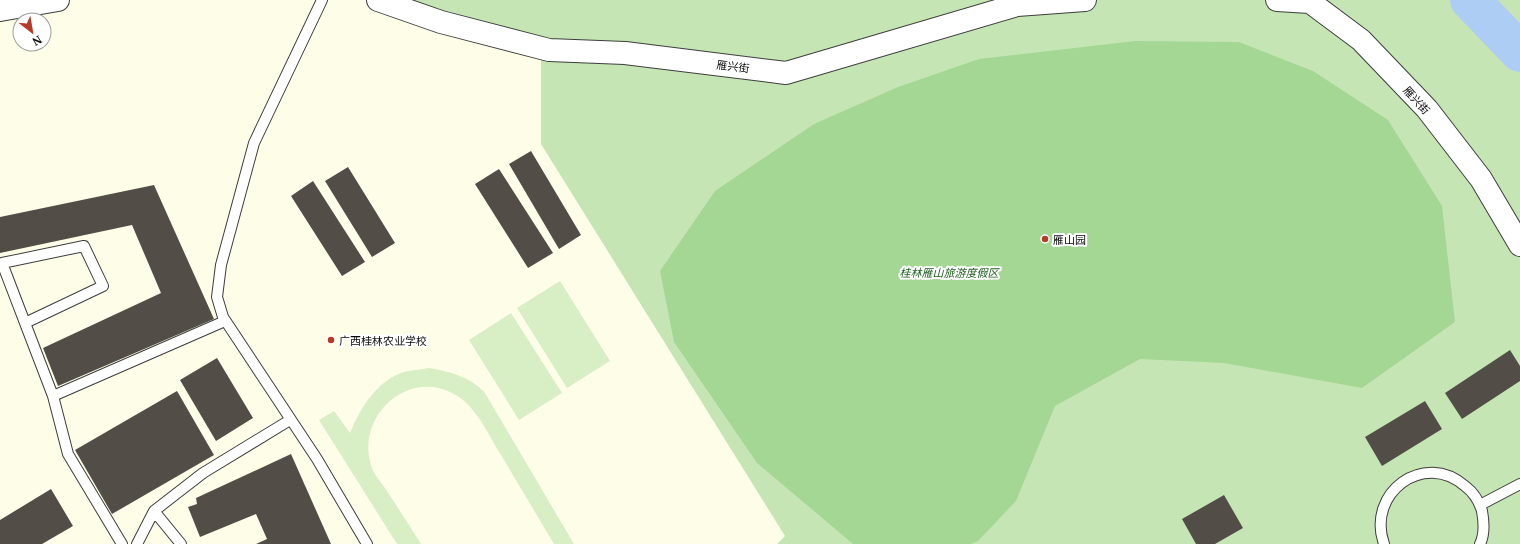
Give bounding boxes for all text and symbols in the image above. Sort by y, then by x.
north arrow [12,12,52,52]
text: N [30,32,45,50]
street label: 雁兴街 [716,57,750,75]
street label: 雁兴街 [1400,83,1434,117]
place label: 雁山园 [1053,232,1086,247]
marker: 雁山园 [1040,234,1050,244]
park label: 桂林雁山旅游度假区 [900,265,1000,280]
place label: 广西桂林农业学校 [339,333,427,348]
marker: 广西桂林农业学校 [326,335,336,345]

